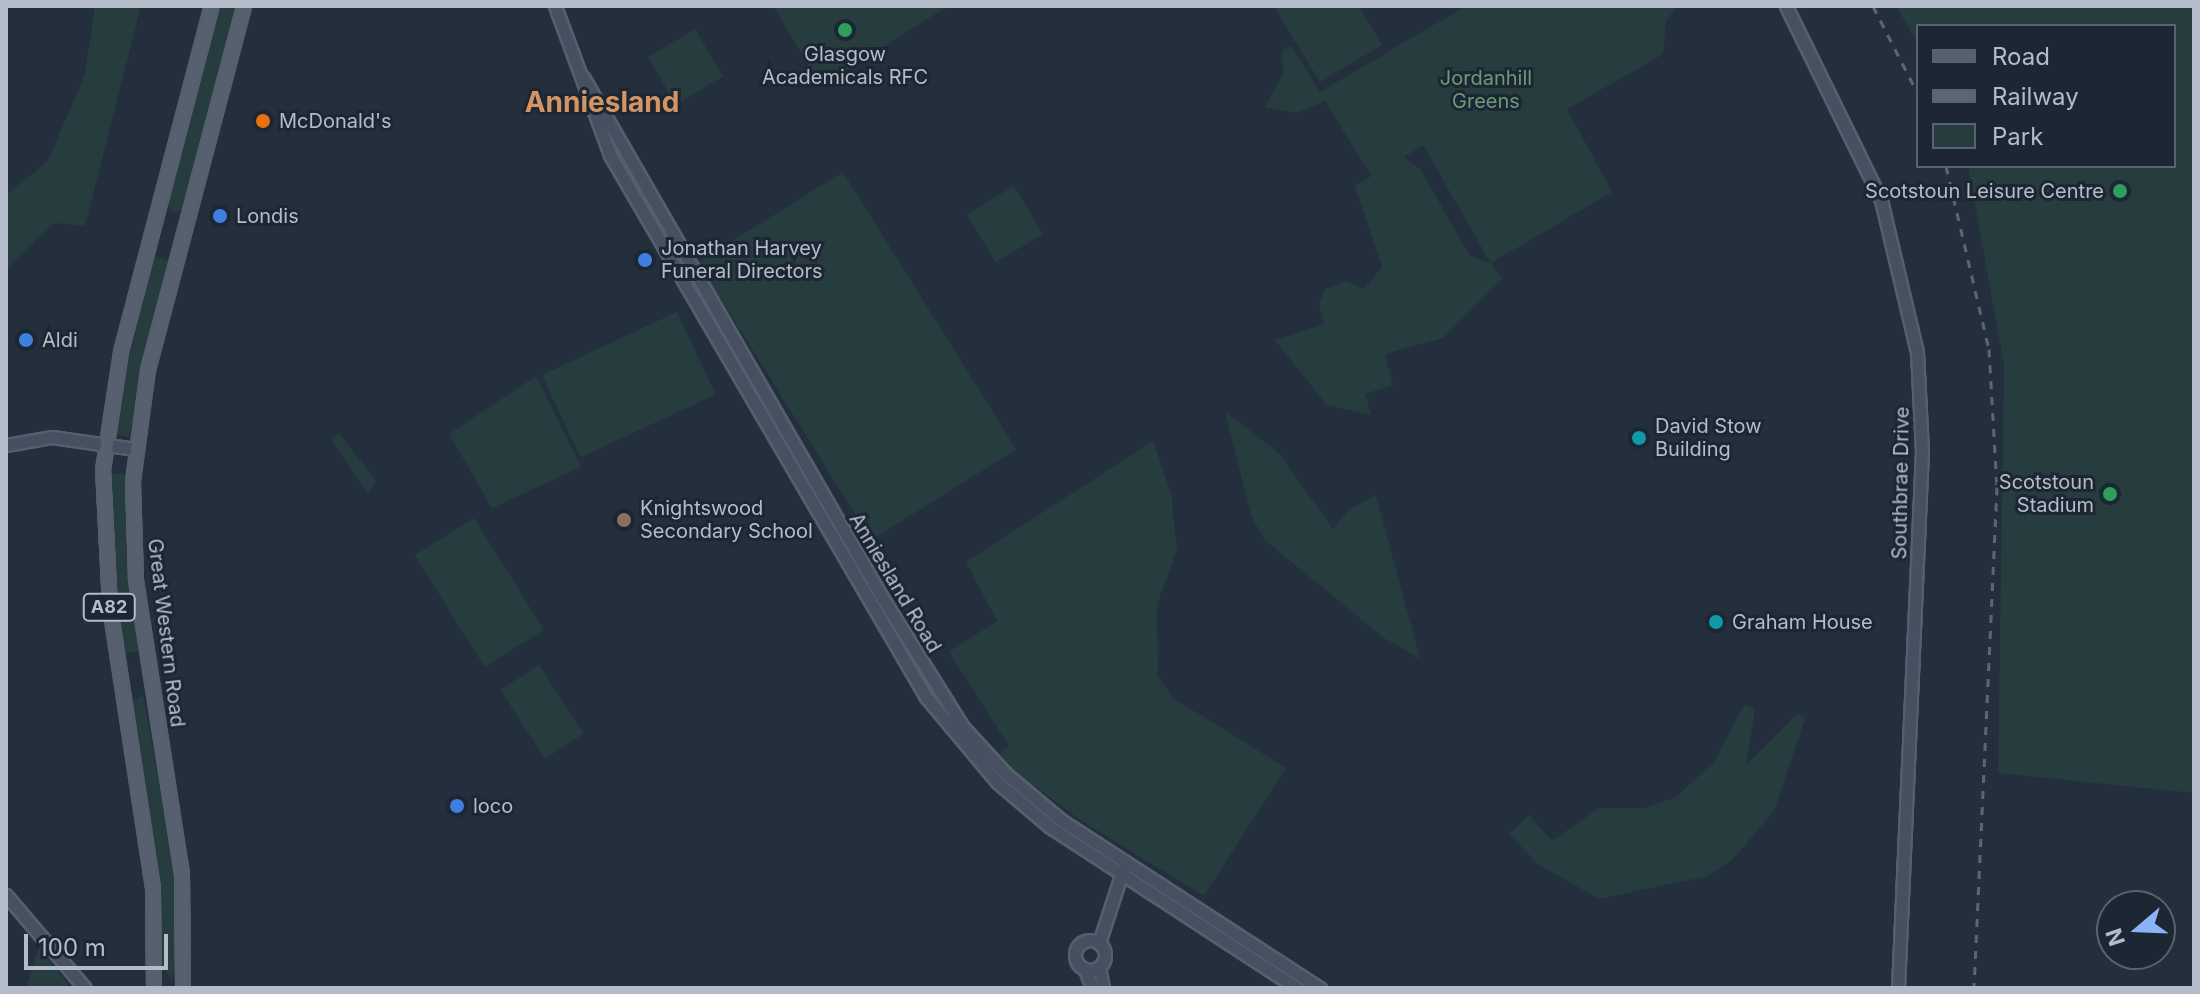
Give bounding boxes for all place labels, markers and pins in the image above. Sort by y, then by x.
marker: Glasgow Academicals RFC [836,21,854,39]
place label: Glasgow Academicals RFC [762,42,928,89]
place label: McDonald's [279,109,392,133]
marker: McDonald's [254,112,272,130]
place label: Scotstoun Leisure Centre [1865,179,2104,203]
marker: Scotstoun Leisure Centre [2111,182,2129,200]
place label: Londis [236,204,299,228]
marker: Londis [211,207,229,225]
place label: Jonathan Harvey Funeral Directors [661,236,823,283]
marker: Jonathan Harvey Funeral Directors [636,251,654,269]
place label: Aldi [42,328,78,352]
marker: Aldi [17,331,35,349]
place label: David Stow Building [1655,414,1762,461]
marker: David Stow Building [1630,429,1648,447]
place label: Scotstoun Stadium [1999,470,2094,517]
marker: Scotstoun Stadium [2101,485,2119,503]
place label: Knightswood Secondary School [640,496,813,543]
marker: Knightswood Secondary School [615,511,633,529]
place label: Graham House [1732,610,1873,634]
marker: Graham House [1707,613,1725,631]
place label: loco [473,794,513,818]
marker: loco [448,797,466,815]

